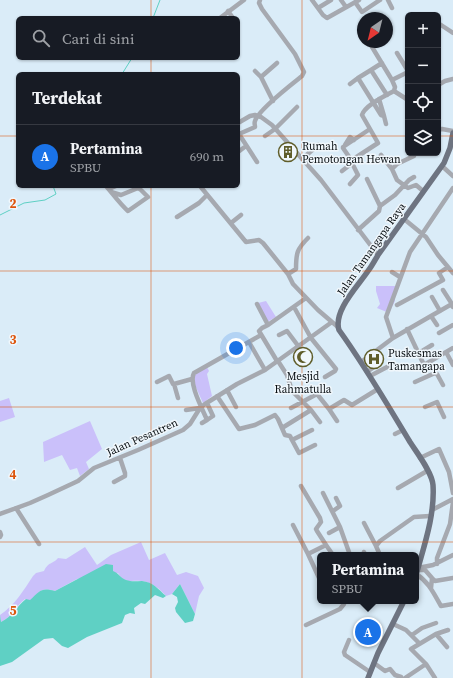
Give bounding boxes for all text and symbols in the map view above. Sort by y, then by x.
north arrow [357,12,393,48]
map controls [405,12,441,156]
button: + [405,12,441,48]
search box [16,16,240,60]
icon: search [30,27,52,49]
text: Cari di sini [62,28,134,49]
button: − [405,48,441,84]
button: locate [405,84,441,120]
text: Terdekat [32,86,102,110]
button: layers [405,120,441,156]
text: Pertamina [70,138,143,159]
place label: Rumah Pemotongan Hewan [302,139,401,167]
building icon: Rumah Pemotongan Hewan [277,141,299,163]
text: A [41,148,49,165]
text: 690 m [190,148,224,165]
text: SPBU [70,159,101,176]
text: 2 [9,195,17,212]
street label: Jalan Tamangapa Raya [333,200,409,300]
text: 3 [9,331,17,348]
your location [226,338,246,358]
mosque icon: Mesjid Rahmatulla [292,346,314,368]
place label: Puskesmas Tamangapa [388,346,445,374]
hospital icon: Puskesmas Tamangapa [363,348,385,370]
place label: Mesjid Rahmatulla [275,369,332,397]
street label: Jalan Pesantren [103,415,181,460]
text: 4 [9,466,17,483]
popup [317,552,419,604]
text: Pertamina [332,559,404,580]
text: SPBU [332,580,363,597]
text: 5 [9,602,17,619]
pin: A [355,617,381,647]

